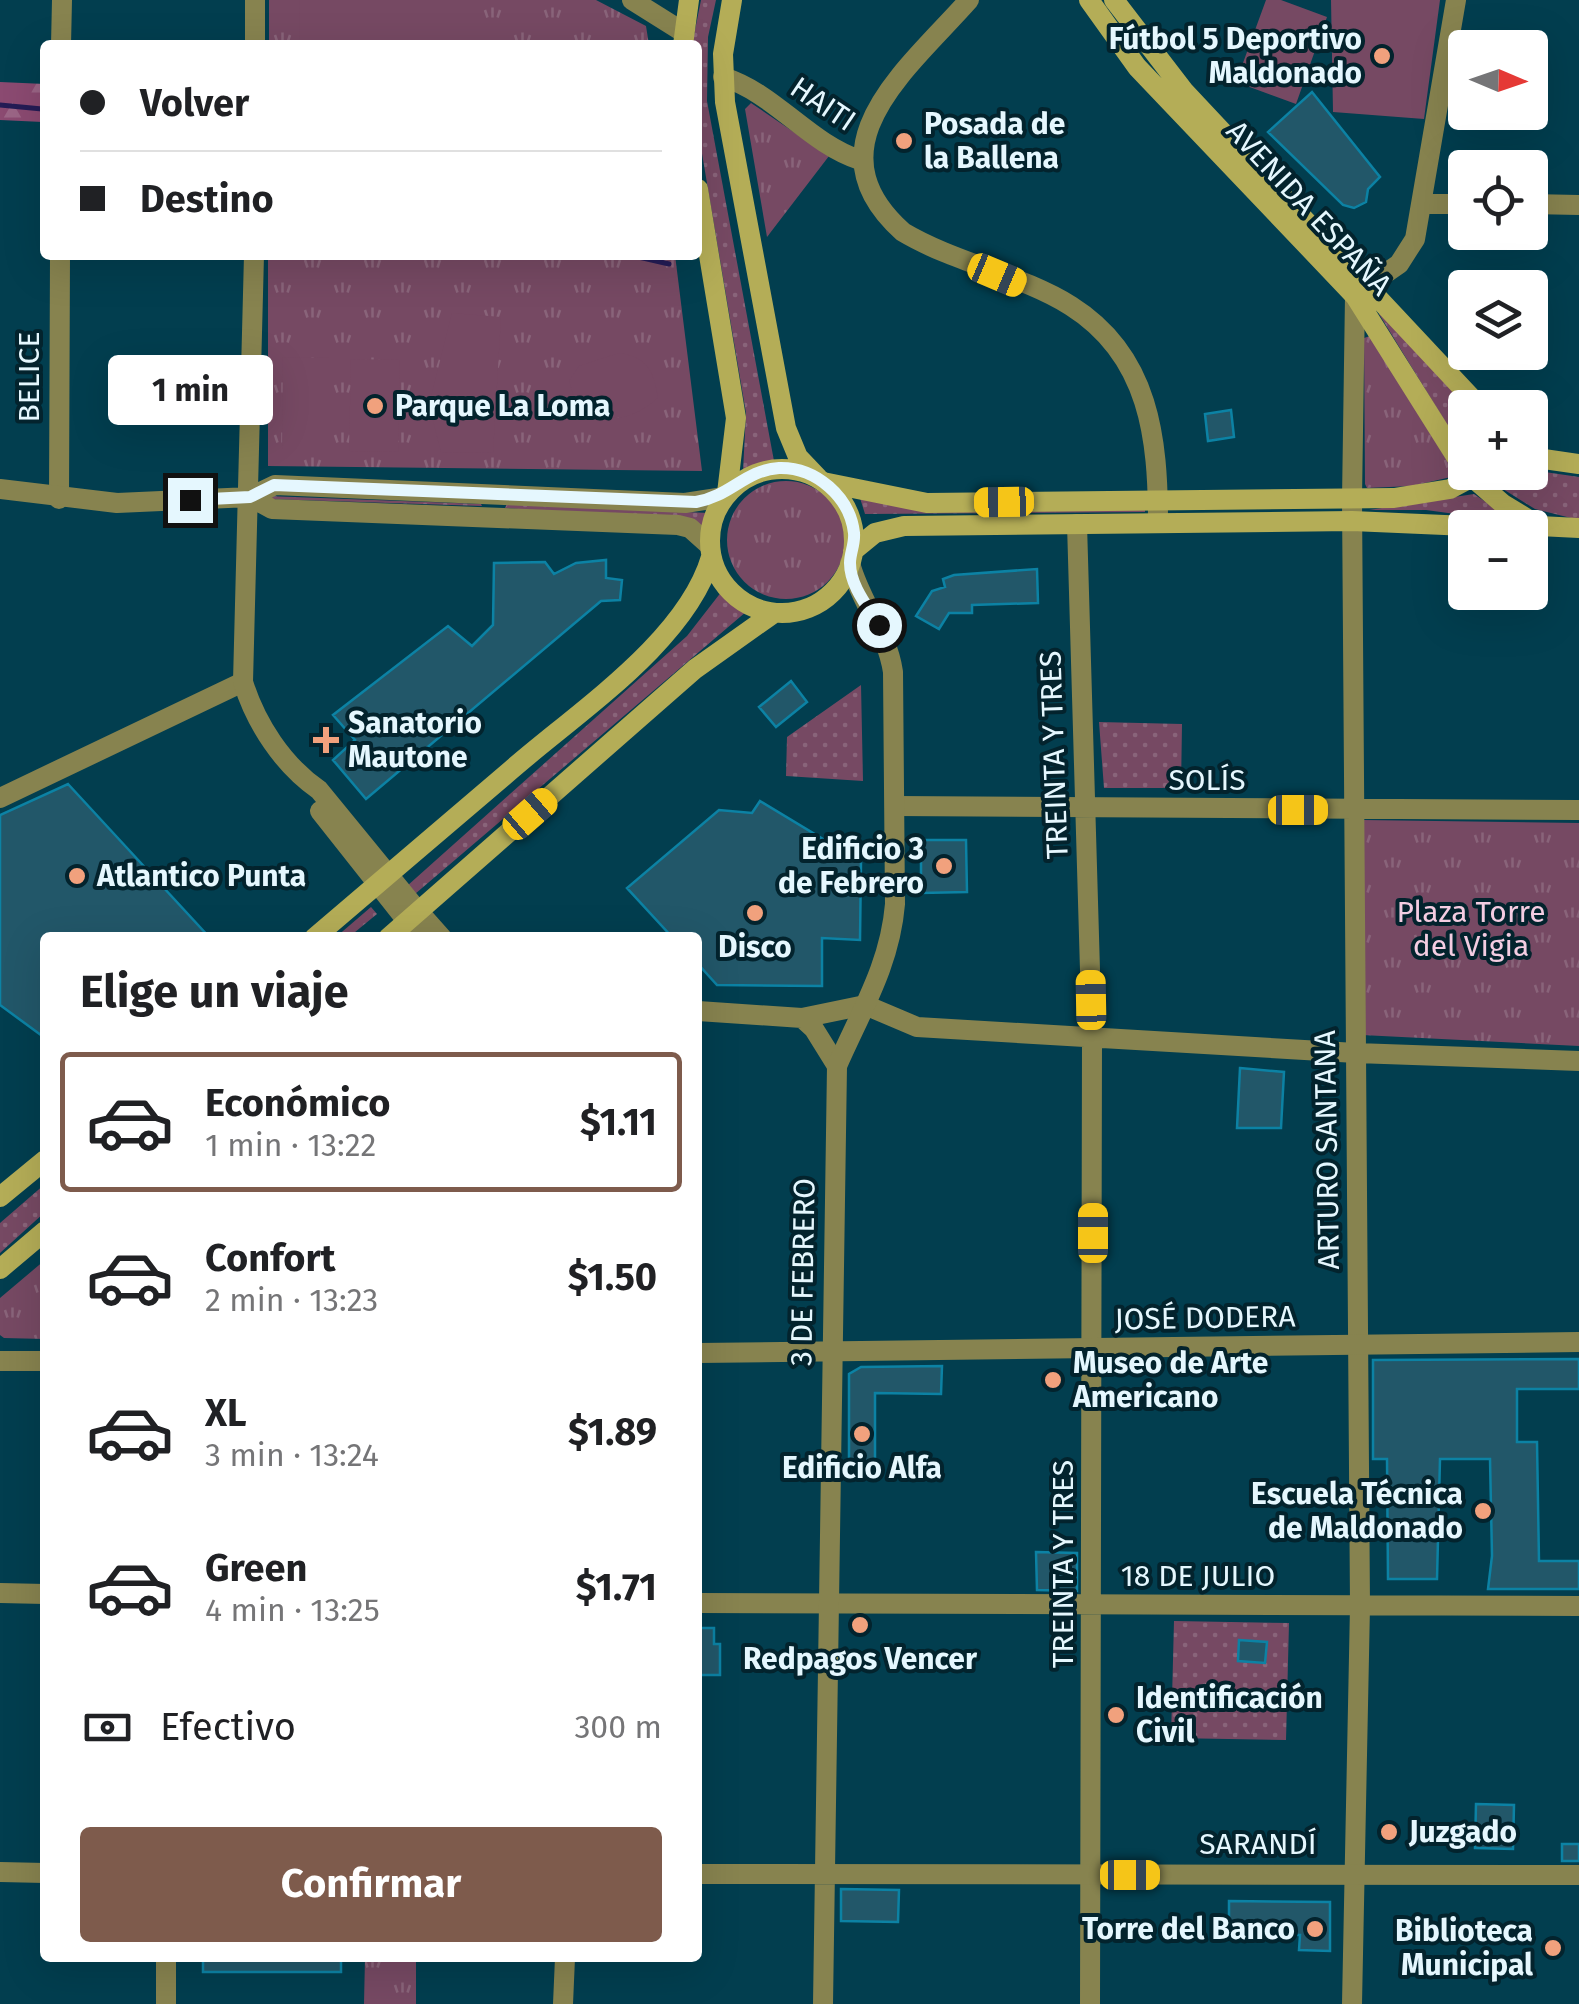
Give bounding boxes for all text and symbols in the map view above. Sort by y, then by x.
place label: Fútbol 5 Deportivo Maldonado [1109,21,1362,91]
north arrow [1448,30,1548,130]
map controls [1448,30,1548,610]
marker: Fútbol 5 Deportivo Maldonado [1371,45,1393,67]
street label: HAITI [784,69,862,139]
text: Volver [140,80,249,126]
place label: Posada de la Ballena [924,106,1065,176]
street label: AVENIDA ESPAÑA [1219,113,1400,303]
marker: Posada de la Ballena [893,130,915,152]
button: locate [1448,150,1548,250]
text: Destino [140,176,274,222]
car [964,249,1030,301]
button: layers [1448,270,1548,370]
street label: BELICE [11,332,47,422]
callout: 1 min [108,355,272,425]
text: 1 min [152,371,229,409]
place label: Parque La Loma [395,388,610,424]
button: + [1448,390,1548,490]
marker: Parque La Loma [364,395,386,417]
route end [168,478,213,523]
car [974,486,1034,518]
button: − [1448,510,1548,610]
route start [857,603,902,648]
street label: TREINTA Y TRES [1032,650,1076,860]
place label: Sanatorio Mautone [348,705,482,775]
marker: Sanatorio Mautone [313,727,339,753]
street label: SOLÍS [1168,762,1246,798]
car [498,783,562,845]
car [1268,795,1328,825]
place label: Edificio 3 de Febrero [778,831,924,901]
marker: Edificio 3 de Febrero [933,855,955,877]
place label: Atlantico Punta [96,858,306,894]
marker: Atlantico Punta [66,865,88,887]
park label: Plaza Torre del Vigia [1396,894,1546,964]
marker: Disco [744,902,766,924]
place label: Disco [718,929,792,965]
text: Elige un viaje [80,965,348,1019]
car [1075,970,1107,1030]
street label: ARTURO SANTANA [1307,1029,1347,1270]
icon: car [85,1077,175,1167]
text: Económico [205,1080,390,1126]
text: $1.11 [580,1099,657,1145]
text: 1 min · 13:22 [205,1126,376,1164]
street label: 3 DE FEBRERO [783,1178,823,1366]
car [1078,1203,1108,1263]
icon: car [85,1232,175,1322]
text: Confort [205,1235,335,1281]
text: $1.50 [568,1254,657,1300]
text: 2 min · 13:23 [205,1281,378,1319]
street label: JOSÉ DODERA [1114,1298,1297,1338]
place label: Museo de Arte Americano [1072,1345,1268,1415]
marker: Museo de Arte Americano [1042,1369,1064,1391]
icon: car [85,1387,175,1477]
text: XL [205,1390,247,1436]
text: $1.89 [568,1409,657,1455]
marker: Edificio Alfa [851,1423,873,1445]
text: 3 min · 13:24 [205,1436,379,1474]
place label: Edificio Alfa [782,1450,942,1486]
street label: TREINTA Y TRES [1045,1460,1081,1668]
place label: Escuela Técnica de Maldonado [1251,1476,1463,1546]
marker: Escuela Técnica de Maldonado [1472,1500,1494,1522]
icon: car [85,1542,175,1632]
text: Green [205,1545,308,1591]
street label: 18 DE JULIO [1121,1558,1275,1594]
text: $1.71 [576,1564,657,1610]
text: 4 min · 13:25 [205,1591,380,1629]
marker: Redpagos Vencer [849,1614,871,1636]
place label: Redpagos Vencer [743,1641,978,1677]
place label: Identificación Civil [1136,1680,1323,1750]
icon: cash [80,1700,135,1755]
text: Efectivo [160,1704,296,1750]
marker: Identificación Civil [1105,1704,1127,1726]
text: 300 m [574,1708,662,1746]
place label: Juzgado [1408,1814,1517,1850]
marker: Juzgado [1378,1821,1400,1843]
street label: SARANDÍ [1199,1826,1317,1862]
button: Confirmar [80,1827,662,1942]
car [1100,1860,1160,1890]
place label: Torre del Banco [1082,1911,1295,1947]
place label: Biblioteca Municipal [1395,1913,1533,1983]
marker: Torre del Banco [1304,1918,1326,1940]
marker: Biblioteca Municipal [1542,1937,1564,1959]

